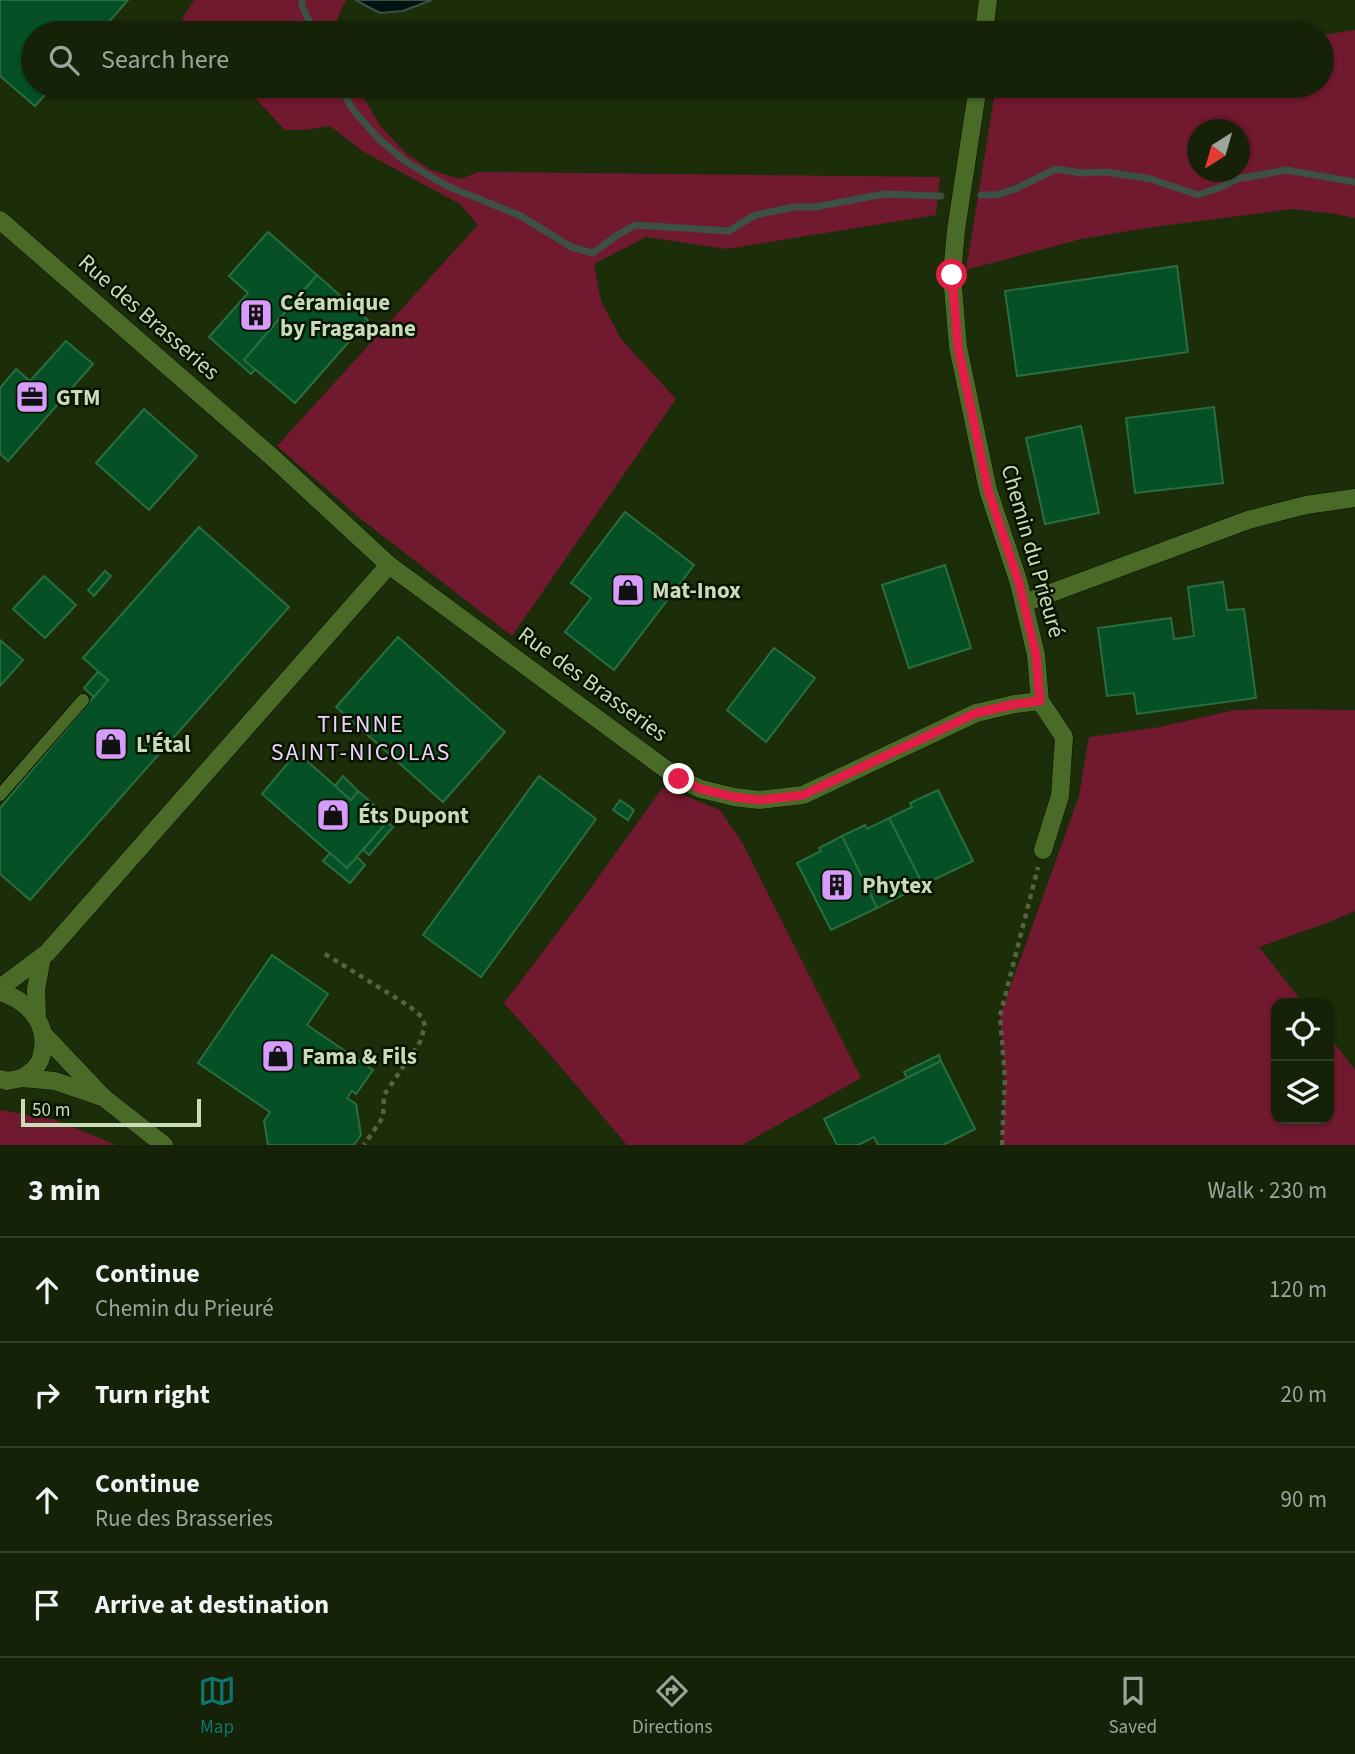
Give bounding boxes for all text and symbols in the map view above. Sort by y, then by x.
search box [21,21,1334,98]
icon: search [45,41,83,79]
text: Search here [101,41,229,78]
north arrow [1187,119,1250,182]
street label: Rue des Brasseries [71,246,227,388]
route start [936,259,967,290]
place label: Céramique by Fragapane [280,286,416,345]
building icon: Céramique by Fragapane [237,296,275,334]
office icon: GTM [13,378,51,416]
place label: GTM [56,381,101,414]
street label: Chemin du Prieuré [993,461,1073,641]
shop icon: Mat-Inox [609,571,647,609]
place label: Mat-Inox [652,574,741,607]
street label: Rue des Brasseries [511,618,675,750]
district label: TIENNE SAINT-NICOLAS [271,707,451,770]
shop icon: L'Étal [92,725,130,763]
place label: L'Étal [136,728,191,761]
route end [663,763,694,794]
shop icon: Éts Dupont [314,796,352,834]
place label: Éts Dupont [358,799,469,832]
building icon: Phytex [818,866,856,904]
place label: Phytex [862,869,933,902]
map controls [1271,998,1334,1124]
button: locate [1271,998,1334,1061]
shop icon: Fama & Fils [259,1037,297,1075]
place label: Fama & Fils [302,1040,417,1073]
button: layers [1271,1061,1334,1124]
scale bar [21,1096,201,1128]
text: 50 m [32,1097,70,1124]
text: 3 min [28,1169,101,1212]
text: Walk · 230 m [1208,1174,1327,1207]
text: Continue [95,1255,200,1292]
icon: ahead [28,1271,66,1309]
text: 120 m [1269,1273,1327,1306]
text: Chemin du Prieuré [95,1292,274,1325]
icon: right [28,1376,66,1414]
text: Turn right [95,1376,210,1413]
text: 20 m [1280,1378,1327,1411]
text: Continue [95,1465,200,1502]
icon: ahead [28,1481,66,1519]
text: 90 m [1280,1483,1327,1516]
text: Rue des Brasseries [95,1502,273,1535]
icon: arrive [28,1586,66,1624]
text: Arrive at destination [95,1586,329,1623]
tab: Map [198,1672,236,1741]
tab: Directions [632,1672,712,1741]
tab: Saved [1108,1672,1157,1741]

